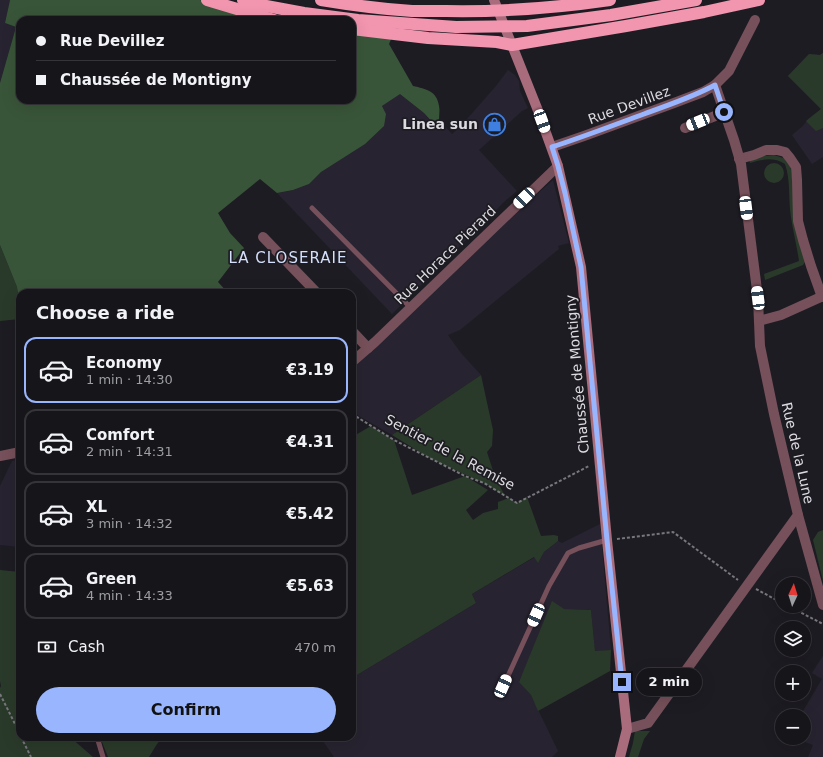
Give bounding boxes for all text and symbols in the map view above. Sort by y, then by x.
text: Rue Devillez [60,32,164,50]
text: Chaussée de Montigny [60,71,251,89]
street label: Rue Devillez [586,83,672,127]
route start [715,103,733,121]
car [532,108,552,134]
shop icon: Linea sun [481,111,507,137]
car [685,112,711,132]
place label: Linea sun [402,116,478,132]
car [511,185,537,211]
car [739,195,753,221]
street label: Rue Horace Pierard [391,202,499,308]
district label: LA CLOSERAIE [229,249,347,267]
car [751,285,765,311]
street label: Chaussée de Montigny [562,294,592,454]
text: Choose a ride [36,302,175,323]
icon: car [38,352,74,388]
text: Economy [86,354,162,372]
text: €3.19 [287,361,334,379]
text: 1 min · 14:30 [86,372,173,387]
street label: Rue de la Lune [779,401,817,505]
street label: Sentier de la Remise [382,411,518,493]
icon: car [38,424,74,460]
text: Comfort [86,426,154,444]
text: €4.31 [287,433,334,451]
text: 2 min · 14:31 [86,444,173,459]
icon: car [38,496,74,532]
text: XL [86,498,107,516]
text: €5.42 [287,505,334,523]
text: 3 min · 14:32 [86,516,173,531]
icon: car [38,568,74,604]
text: Green [86,570,137,588]
text: €5.63 [287,577,334,595]
north arrow [775,577,811,613]
map controls [775,577,811,745]
text: 4 min · 14:33 [86,588,173,603]
car [526,602,546,628]
button: layers [775,621,811,657]
icon: cash [36,636,58,658]
text: Cash [68,638,105,656]
text: 470 m [294,640,336,655]
button: + [775,665,811,701]
callout: 2 min [636,668,702,696]
car [493,673,513,699]
route end [613,673,631,691]
text: 2 min [649,674,689,689]
button: Confirm [36,687,336,733]
button: − [775,709,811,745]

